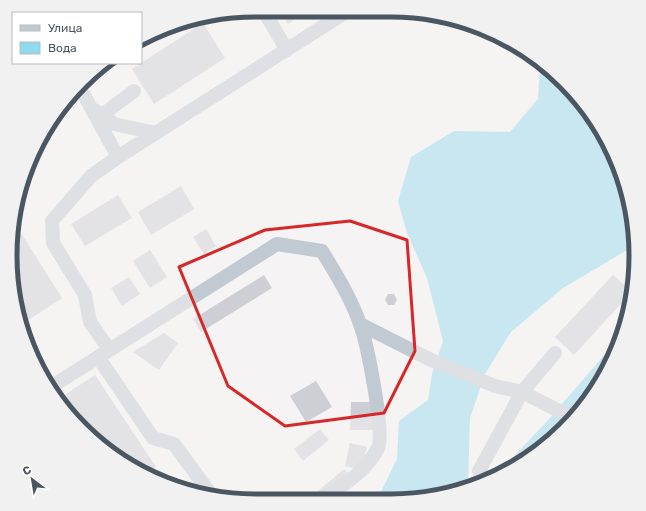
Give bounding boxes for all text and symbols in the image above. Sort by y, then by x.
legend [12,12,142,64]
text: Улица [48,21,82,35]
text: Вода [48,41,77,55]
north arrow [12,459,52,499]
text: С [20,463,34,478]

